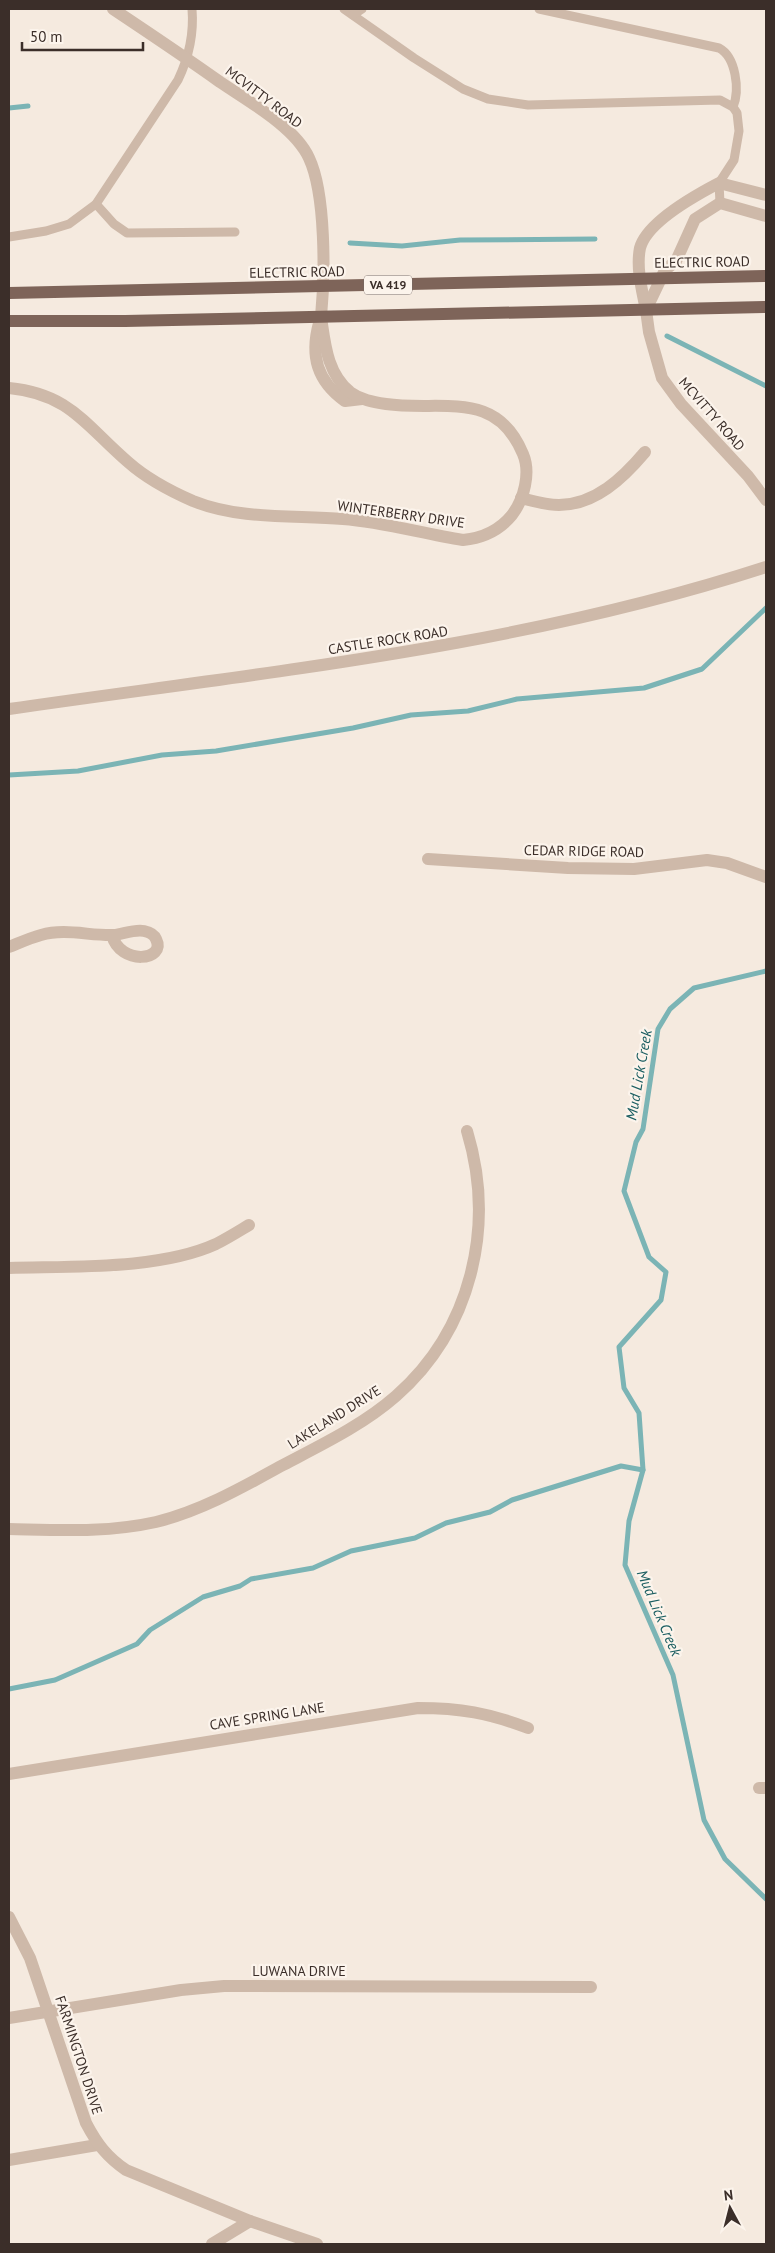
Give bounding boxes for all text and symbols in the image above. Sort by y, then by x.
scale bar [22,20,144,52]
text: 50 m [30,27,63,46]
street label: MCVITTY ROAD [222,62,306,132]
street label: ELECTRIC ROAD [654,252,750,272]
street label: ELECTRIC ROAD [249,262,345,282]
road number: VA 419 [364,276,412,294]
street label: MCVITTY ROAD [675,373,749,455]
street label: WINTERBERRY DRIVE [336,496,466,532]
street label: CASTLE ROCK ROAD [327,622,449,658]
street label: CEDAR RIDGE ROAD [524,841,644,861]
water label: Mud Lick Creek [621,1027,656,1122]
street label: LAKELAND DRIVE [284,1381,384,1453]
water label: Mud Lick Creek [633,1567,687,1660]
street label: CAVE SPRING LANE [208,1698,326,1734]
street label: LUWANA DRIVE [252,1962,346,1980]
street label: FARMINGTON DRIVE [51,1993,107,2117]
north arrow [705,2183,755,2233]
text: N [723,2186,734,2205]

